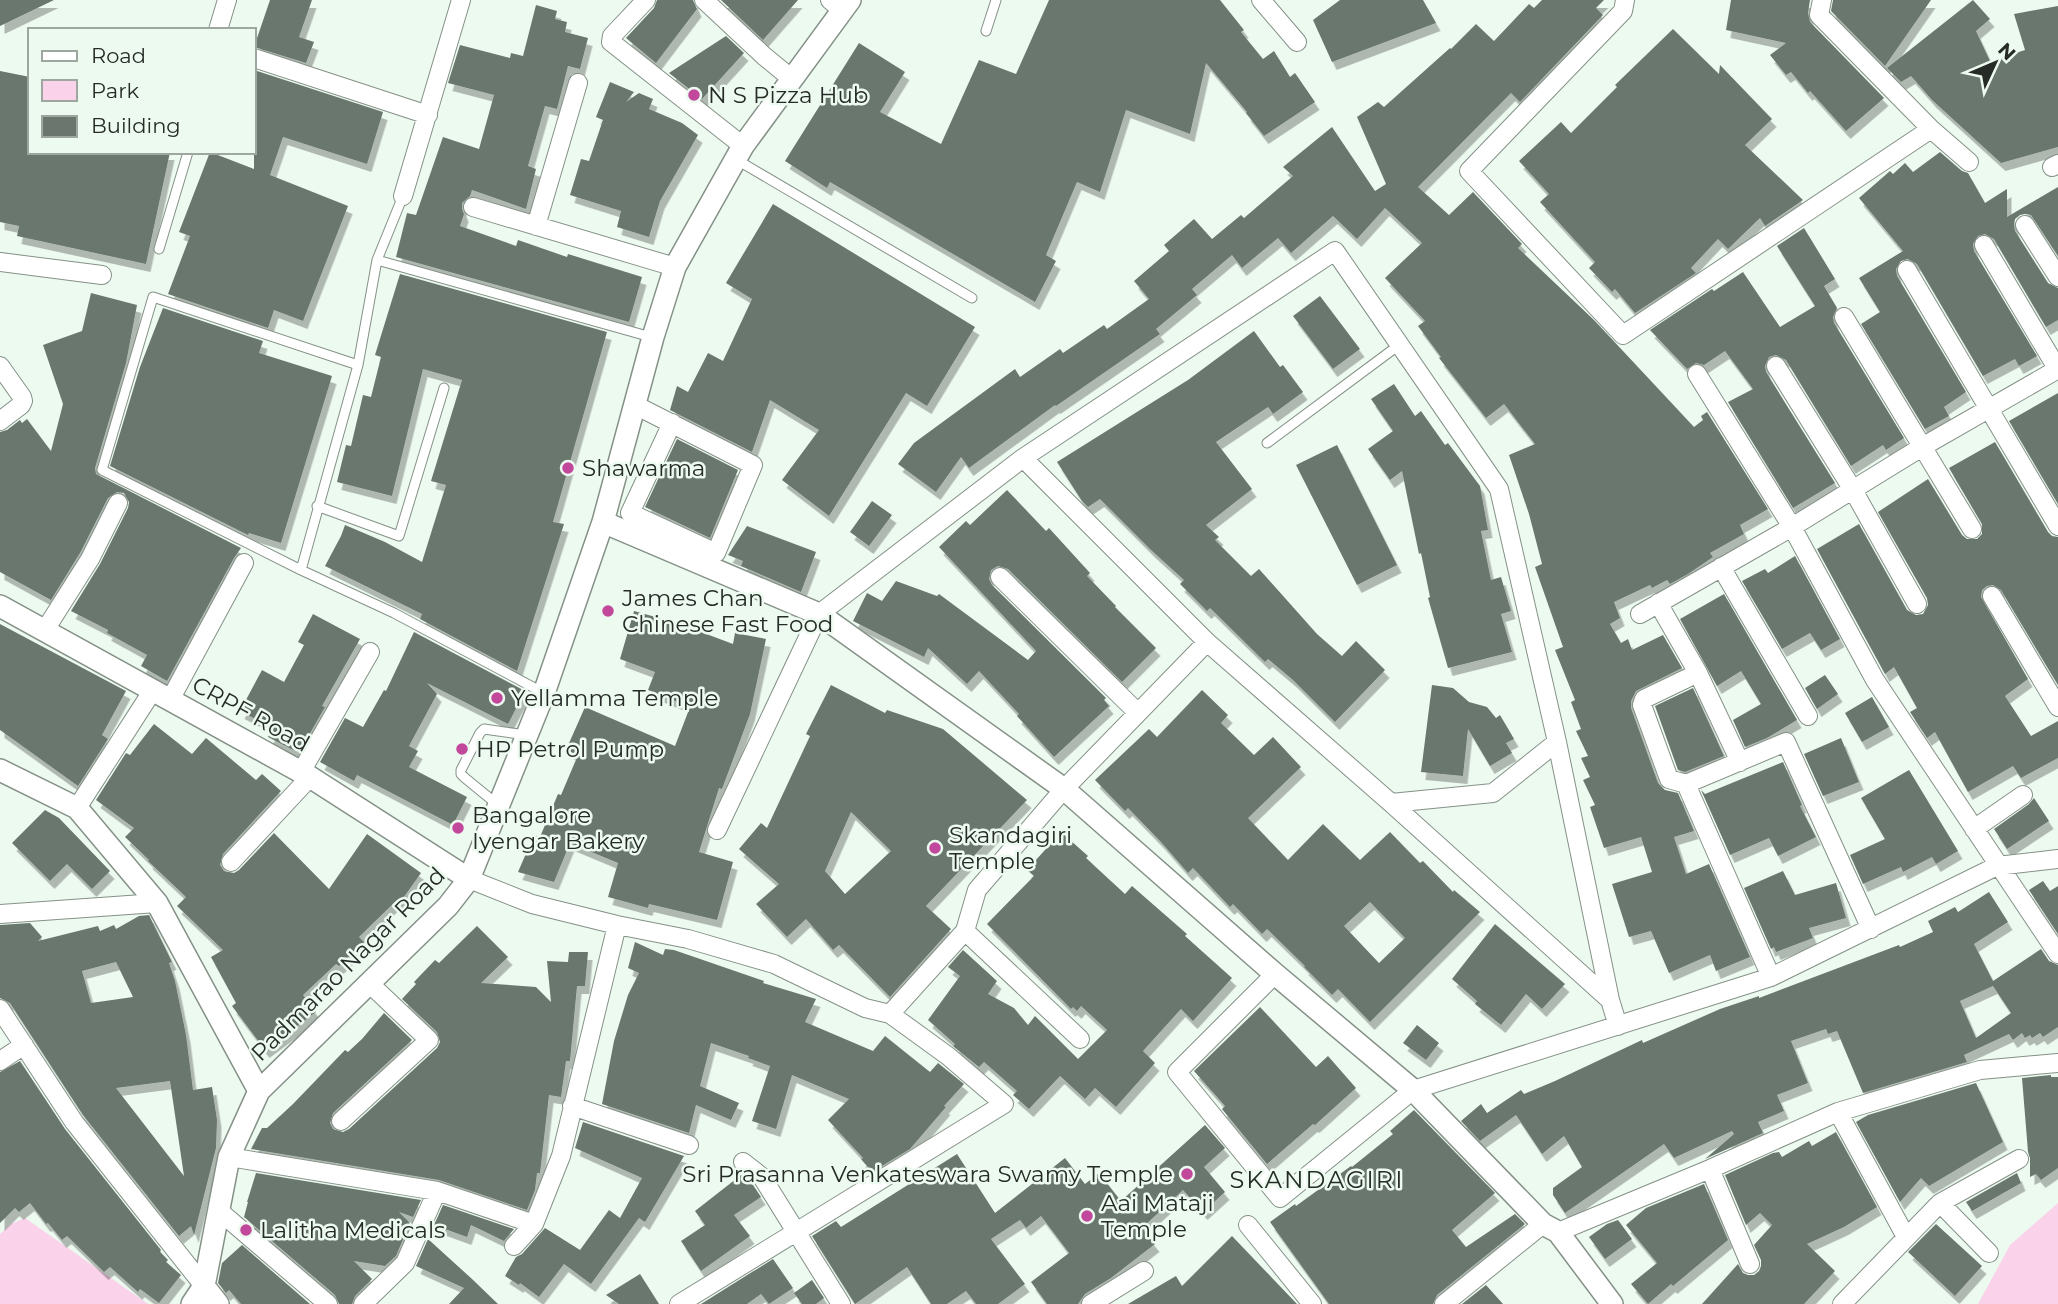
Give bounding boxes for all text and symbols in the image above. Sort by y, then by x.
legend [28,28,256,154]
north arrow [1960,28,2030,98]
text: N [1993,38,2020,65]
text: Road [91,43,146,68]
text: Park [91,78,139,103]
place label: N S Pizza Hub [708,81,868,109]
marker: N S Pizza Hub [686,87,702,103]
text: Building [91,113,181,138]
place label: Shawarma [582,454,705,482]
marker: Shawarma [560,460,576,476]
place label: James Chan Chinese Fast Food [621,584,833,638]
marker: James Chan Chinese Fast Food [600,603,616,619]
street label: CRPF Road [187,670,315,758]
place label: Yellamma Temple [511,684,718,712]
marker: Yellamma Temple [489,690,505,706]
place label: HP Petrol Pump [476,735,664,763]
marker: HP Petrol Pump [454,741,470,757]
place label: Bangalore Iyengar Bakery [472,801,645,855]
marker: Bangalore Iyengar Bakery [450,820,466,836]
place label: Skandagiri Temple [949,821,1072,875]
marker: Skandagiri Temple [927,840,943,856]
street label: Padmarao Nagar Road [245,861,451,1067]
place label: Sri Prasanna Venkateswara Swamy Temple [682,1160,1173,1188]
district label: SKANDAGIRI [1230,1165,1404,1194]
marker: Sri Prasanna Venkateswara Swamy Temple [1179,1166,1195,1182]
place label: Aai Mataji Temple [1101,1189,1214,1243]
marker: Aai Mataji Temple [1079,1208,1095,1224]
place label: Lalitha Medicals [260,1216,445,1244]
marker: Lalitha Medicals [238,1222,254,1238]

